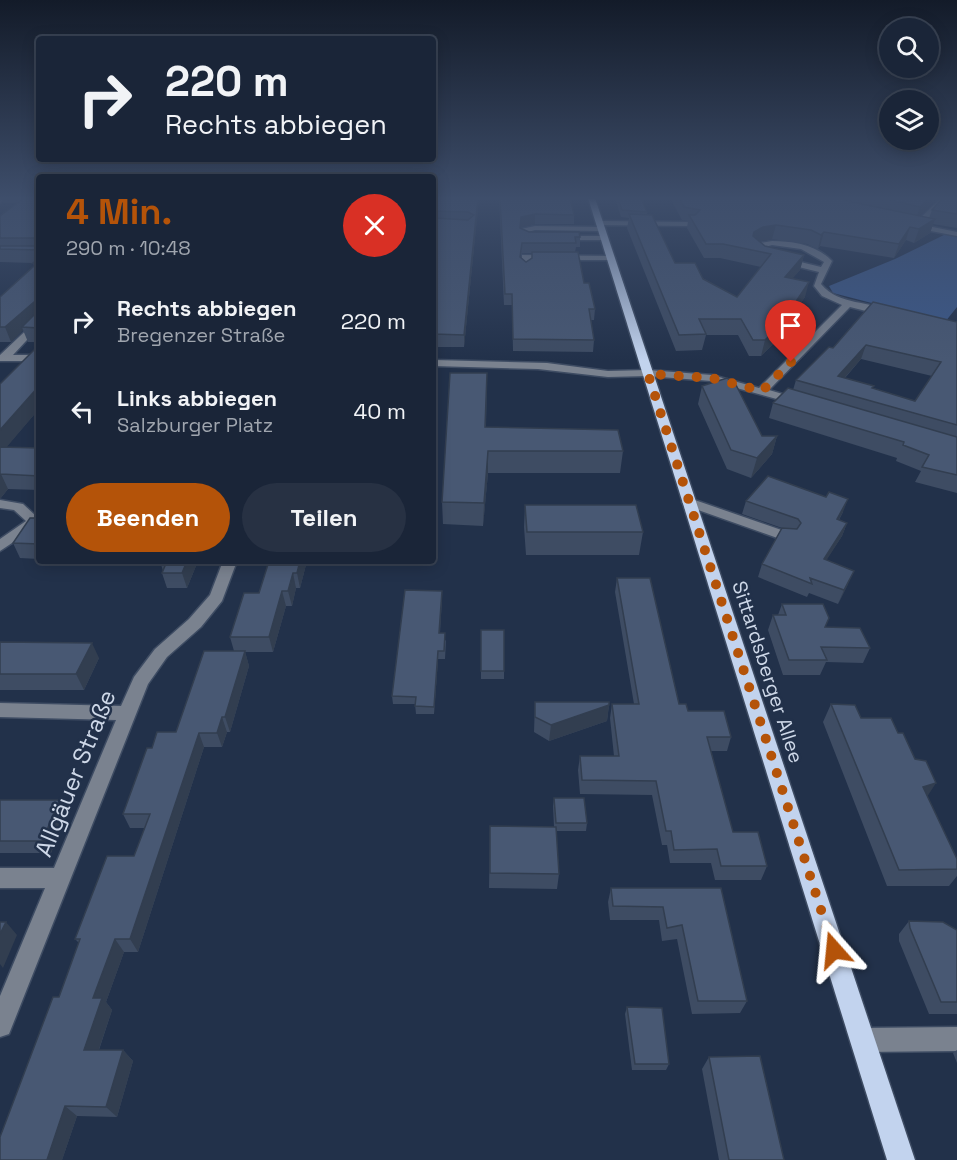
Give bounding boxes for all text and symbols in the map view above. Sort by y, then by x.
map controls [879,18,939,150]
button: search [879,18,939,78]
text: 220 m [165,55,289,108]
icon: right [66,60,144,138]
button: layers [879,90,939,150]
text: Rechts abbiegen [165,107,387,142]
text: 4 Min. [66,189,172,235]
button: close [343,194,406,257]
text: 290 m · 10:48 [66,235,191,261]
text: Rechts abbiegen [117,294,297,322]
pin [765,300,816,362]
icon: right [66,305,99,338]
text: 220 m [341,307,406,335]
icon: arrive [774,309,807,342]
text: Bregenzer Straße [117,322,285,348]
text: Links abbiegen [117,384,277,412]
icon: left [66,395,99,428]
text: 40 m [354,397,406,425]
text: Salzburger Platz [117,412,273,438]
button: Beenden [66,483,230,552]
button: Teilen [242,483,406,552]
street label: Sittardsberger Allee [726,578,810,766]
street label: Allgäuer Straße [27,685,123,861]
position arrow [802,918,866,982]

